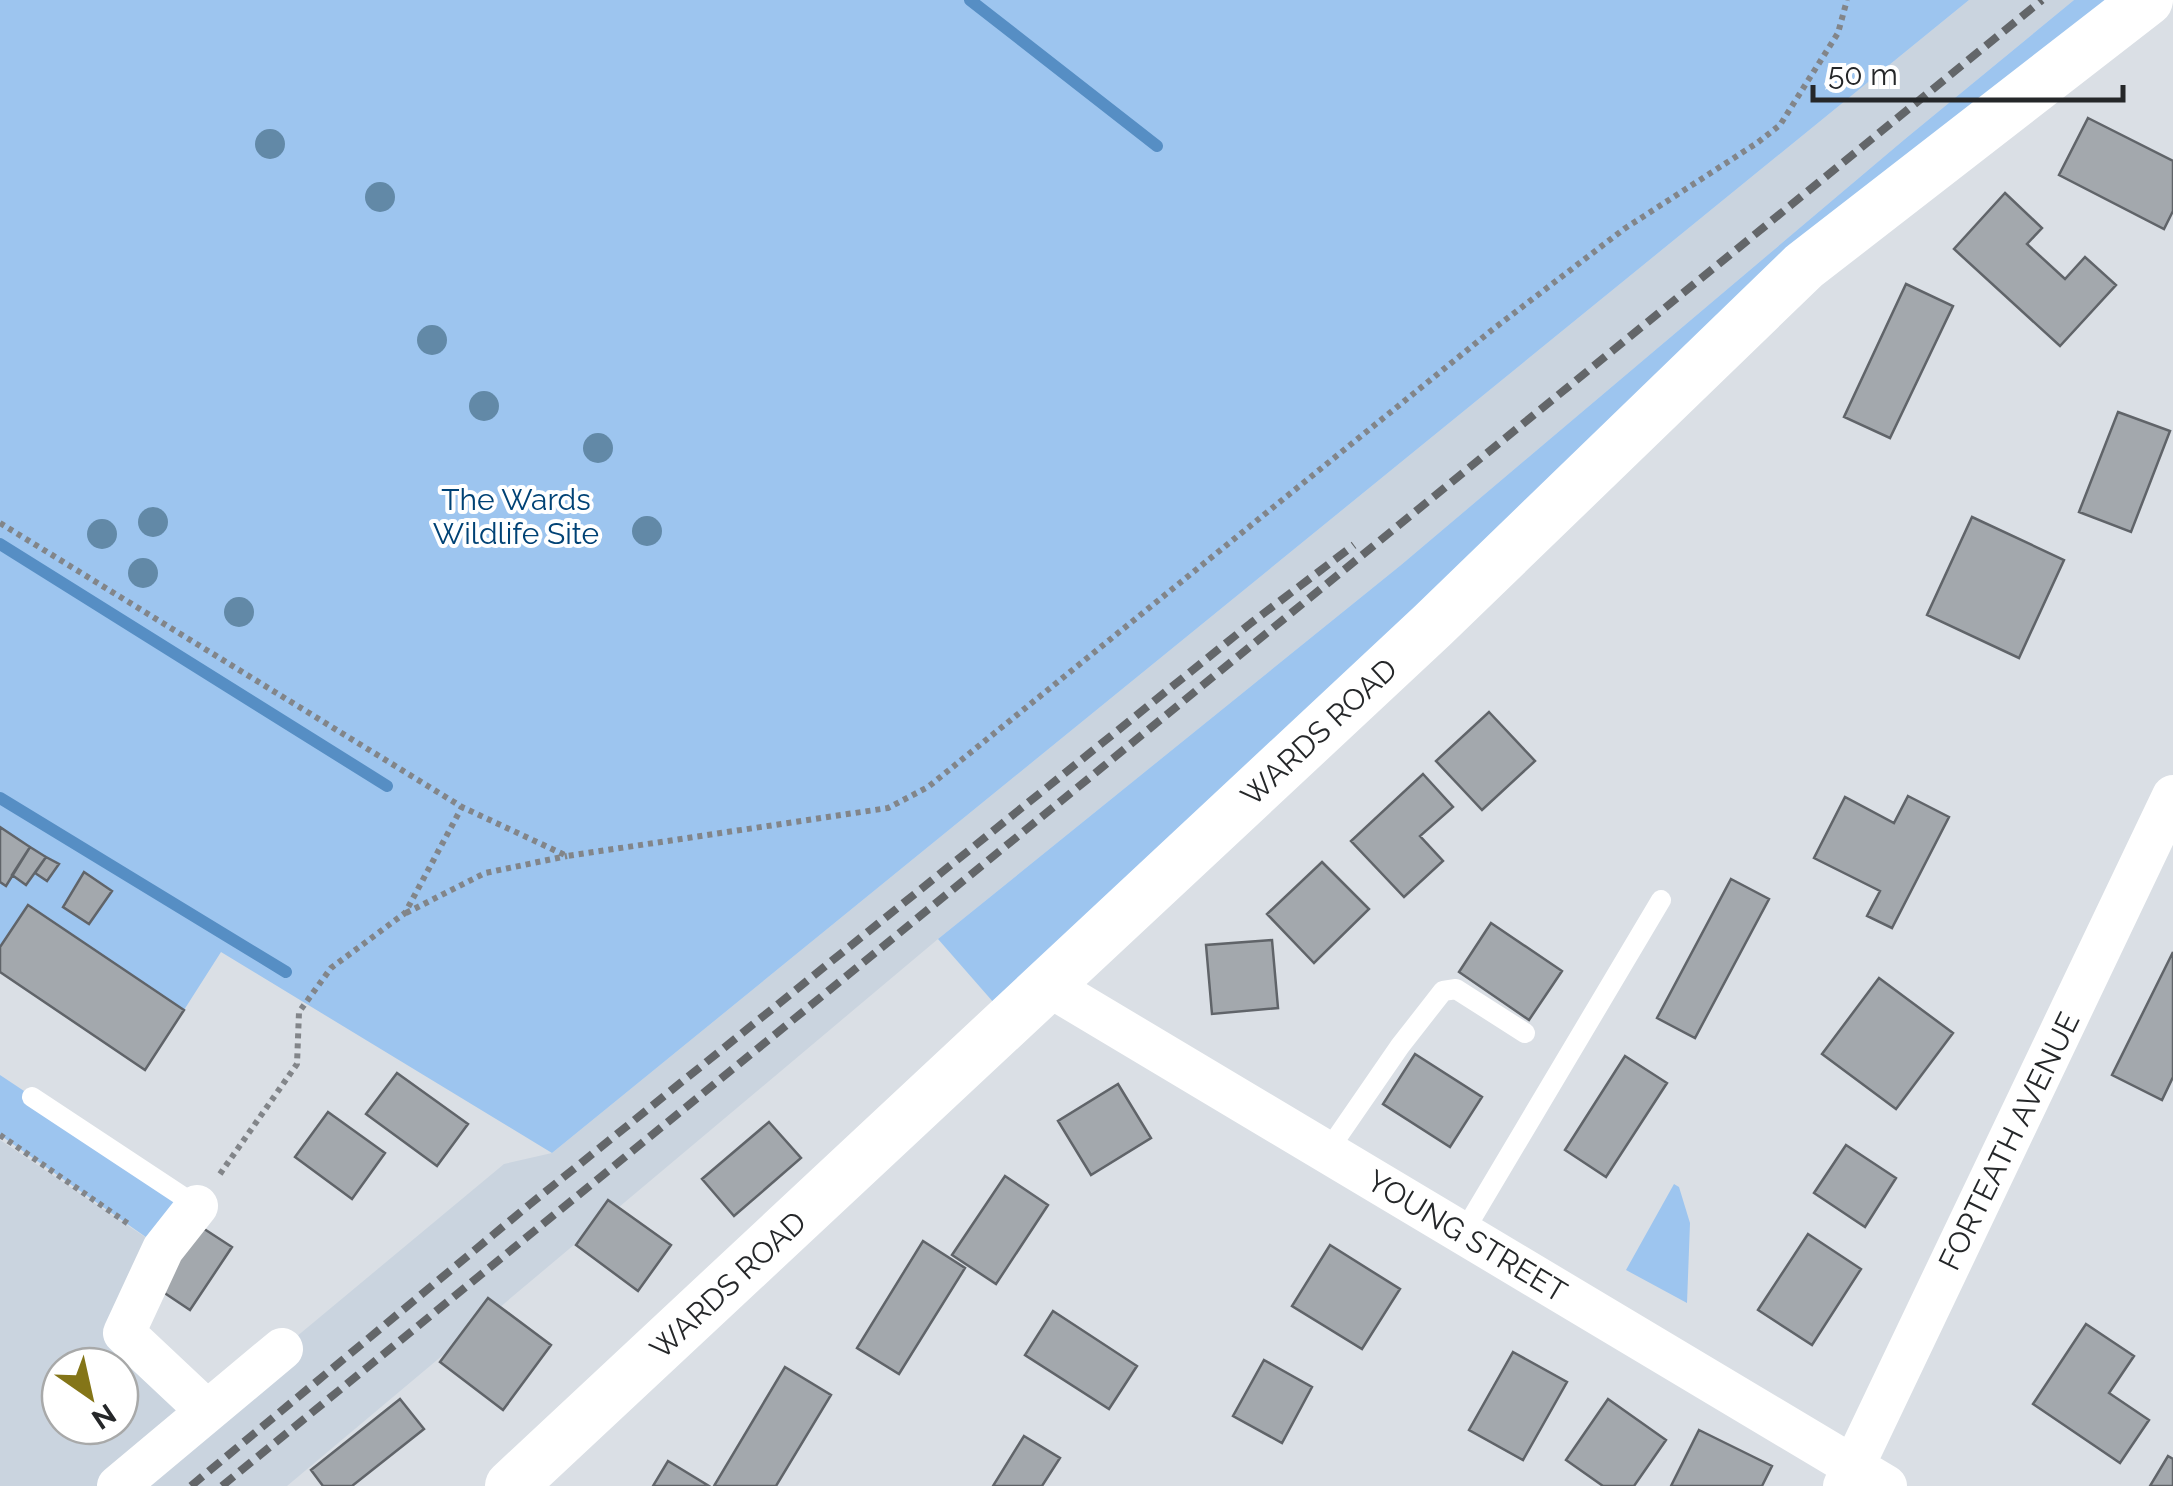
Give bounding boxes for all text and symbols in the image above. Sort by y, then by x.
scale bar [1813,40,2123,102]
text: 50 m [1828,57,1898,92]
park label: The Wards Wildlife Site [433,482,599,551]
street label: WARDS ROAD [1234,651,1404,813]
street label: FORTEATH AVENUE [1931,1006,2087,1276]
street label: YOUNG STREET [1361,1163,1573,1309]
street label: WARDS ROAD [643,1204,813,1366]
north arrow [40,1346,140,1446]
text: N [86,1397,122,1436]

